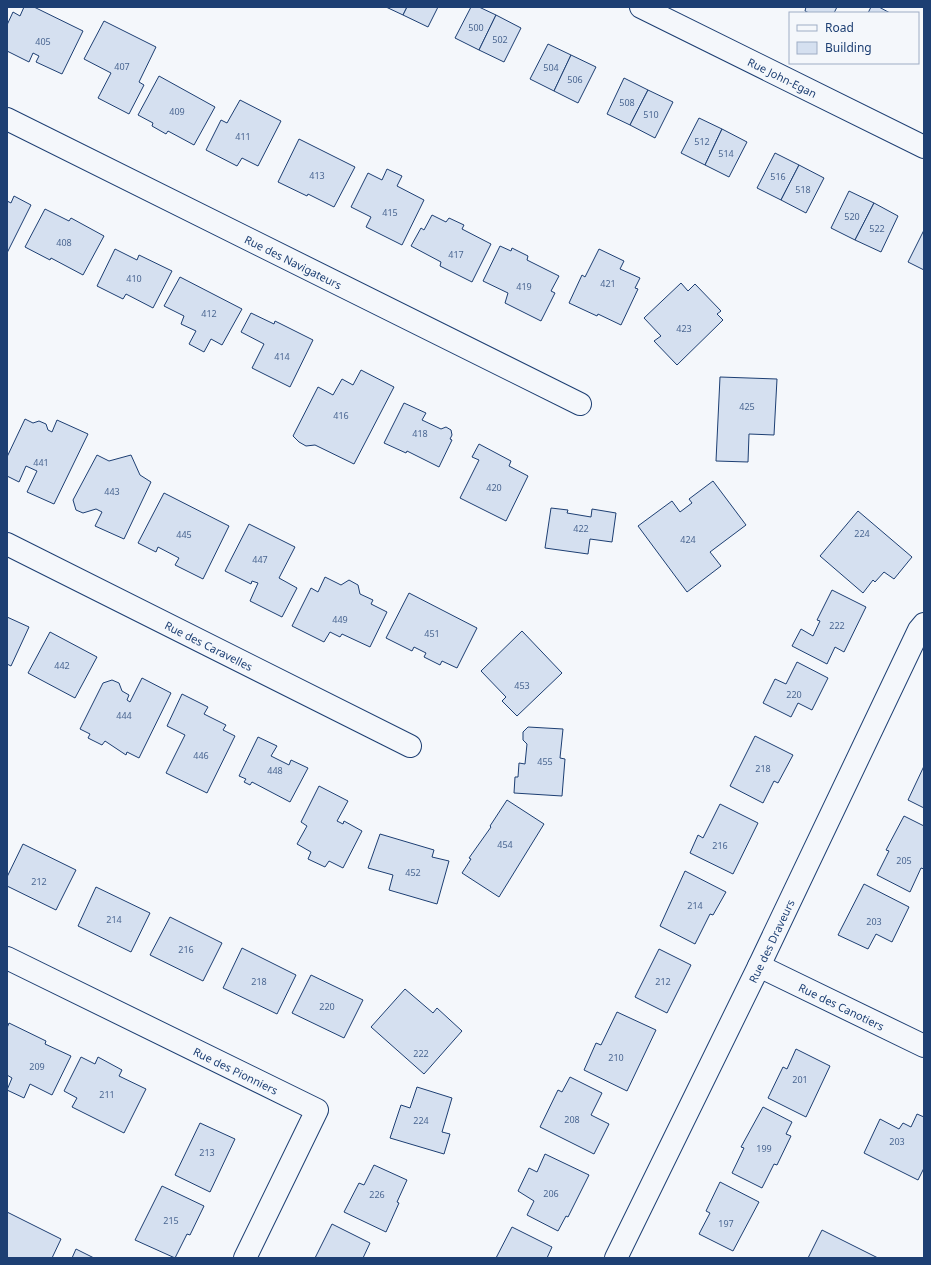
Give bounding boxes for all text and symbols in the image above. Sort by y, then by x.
legend [789,12,919,64]
text: Road [825,19,854,36]
house number: 500 [468,21,484,34]
house number: 502 [492,33,508,46]
house number: 405 [35,35,51,48]
text: Building [825,39,872,56]
street label: Rue John-Egan [745,54,820,101]
house number: 407 [114,60,130,73]
house number: 504 [543,61,559,74]
house number: 506 [567,73,583,86]
house number: 508 [619,96,635,109]
house number: 409 [169,105,185,118]
house number: 510 [643,108,659,121]
house number: 411 [235,130,251,143]
house number: 512 [694,135,710,148]
house number: 514 [718,147,734,160]
house number: 413 [309,169,325,182]
house number: 516 [770,170,786,183]
house number: 518 [795,183,811,196]
house number: 415 [382,206,398,219]
house number: 520 [844,210,860,223]
house number: 522 [869,222,885,235]
street label: Rue des Navigateurs [242,231,345,292]
house number: 408 [56,236,72,249]
house number: 417 [448,248,464,261]
house number: 410 [126,272,142,285]
house number: 421 [600,277,616,290]
house number: 419 [516,280,532,293]
house number: 412 [201,307,217,320]
house number: 423 [676,322,692,335]
house number: 414 [274,350,290,363]
house number: 425 [739,400,755,413]
house number: 416 [333,409,349,422]
house number: 418 [412,427,428,440]
house number: 441 [33,456,49,469]
house number: 420 [486,481,502,494]
house number: 443 [104,485,120,498]
house number: 422 [573,522,589,535]
house number: 224 [854,527,870,540]
house number: 445 [176,528,192,541]
house number: 424 [680,533,696,546]
house number: 447 [252,553,268,566]
house number: 449 [332,613,348,626]
street label: Rue des Caravelles [163,617,256,674]
house number: 222 [829,619,845,632]
house number: 451 [424,627,440,640]
house number: 442 [54,659,70,672]
house number: 453 [514,679,530,692]
house number: 220 [786,688,802,701]
house number: 444 [116,709,132,722]
house number: 446 [193,749,209,762]
house number: 455 [537,755,553,768]
house number: 218 [755,762,771,775]
house number: 448 [267,764,283,777]
house number: 454 [497,838,513,851]
house number: 216 [712,839,728,852]
house number: 205 [896,854,912,867]
house number: 452 [405,866,421,879]
house number: 212 [31,875,47,888]
street label: Rue des Draveurs [745,897,797,985]
house number: 214 [687,899,703,912]
house number: 214 [106,913,122,926]
house number: 203 [866,915,882,928]
house number: 216 [178,943,194,956]
house number: 218 [251,975,267,988]
house number: 212 [655,975,671,988]
street label: Rue des Canotiers [797,979,887,1033]
house number: 220 [319,1000,335,1013]
street label: Rue des Pionniers [191,1043,281,1097]
house number: 222 [413,1047,429,1060]
house number: 210 [608,1051,624,1064]
house number: 209 [29,1060,45,1073]
house number: 201 [792,1073,808,1086]
house number: 211 [99,1088,115,1101]
house number: 208 [564,1113,580,1126]
house number: 224 [413,1114,429,1127]
house number: 203 [889,1135,905,1148]
house number: 199 [756,1142,772,1155]
house number: 213 [199,1146,215,1159]
house number: 206 [543,1187,559,1200]
house number: 226 [369,1188,385,1201]
house number: 215 [163,1214,179,1227]
house number: 197 [718,1217,734,1230]

